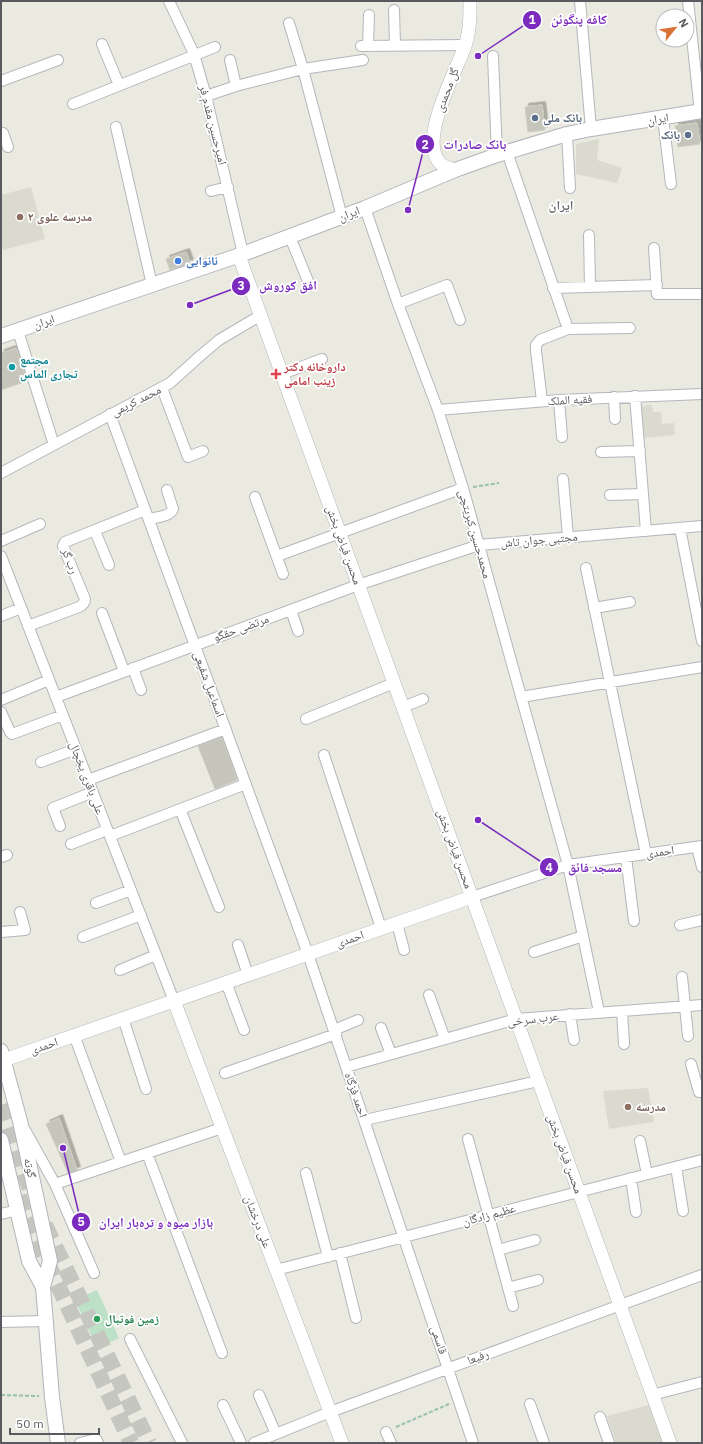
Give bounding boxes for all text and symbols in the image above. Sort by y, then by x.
callout: کافه پنگوئن [522,7,615,32]
north arrow [655,8,695,48]
text: کافه پنگوئن [551,11,607,28]
text: 1 [528,12,536,27]
text: N [676,16,692,30]
street label: گل محمدی [431,65,462,114]
street label: امیرحسین مقدم فر [195,82,231,167]
street label: ایران [646,109,670,128]
place label: بانک ملی [543,110,582,126]
marker: بانک ملی [530,113,540,123]
place label: بانک [661,127,680,142]
marker: بانک [683,130,693,140]
callout: بانک صادرات [415,132,514,157]
text: بانک صادرات [444,136,507,153]
text: 2 [421,137,429,152]
district label: ایران [549,197,573,214]
street label: ایران [336,203,362,225]
place label: مدرسه علوی ۲ [28,209,92,225]
marker: مدرسه علوی ۲ [15,212,25,222]
place label: نانوایی [186,253,218,269]
marker: نانوایی [173,256,183,266]
callout: افق کوروش [231,273,325,298]
text: افق کوروش [259,277,317,294]
text: 3 [237,278,245,293]
street label: ایران [31,311,57,332]
place label: مجتمع تجاری الماس [20,352,78,382]
place label: داروخانه دکتر زینب امامی [283,359,346,389]
marker: مجتمع تجاری الماس [7,362,17,372]
marker: داروخانه دکتر زینب امامی [271,369,281,379]
street label: محمد کریمی [108,382,163,420]
street label: فقیه الملک [547,391,593,408]
street label: محمدحسین کبریتچی [455,488,495,580]
street label: محسن فیاض بخش [323,503,366,587]
street label: مجتبی جوان تاش [500,529,578,551]
street label: رب گر [58,545,82,576]
street label: مرتضی حقگو [211,611,271,645]
street label: اسماعیل شفیعی [190,649,228,719]
street label: علی باقری یخچال [66,739,108,817]
street label: محسن فیاض بخش [434,807,477,891]
street label: احمدی [645,842,675,861]
callout: مسجد فائق [539,855,630,880]
text: مسجد فائق [568,859,622,876]
text: 4 [545,860,553,875]
street label: احمدی [334,927,366,950]
street label: عرب سرخی [506,1008,560,1029]
street label: احمدی [28,1034,60,1057]
street label: احمد فزگاه [342,1070,371,1120]
place label: مدرسه [636,1099,666,1114]
marker: مدرسه [623,1102,633,1112]
street label: محسن فیاض بخش [544,1112,587,1196]
street label: گوته [21,1156,40,1179]
street label: علی درخشان [242,1193,275,1250]
street label: عظیم زادگان [461,1200,517,1230]
callout: بازار میوه و تره‌بار ایران [71,1210,221,1235]
text: 5 [77,1214,85,1229]
text: بازار میوه و تره‌بار ایران [99,1214,214,1231]
place label: زمین فوتبال [105,1311,159,1327]
marker: زمین فوتبال [92,1314,102,1324]
street label: قاسمی [428,1324,451,1356]
street label: رفیعا [465,1346,491,1368]
scale bar [10,1410,99,1436]
text: 50 m [16,1416,44,1431]

